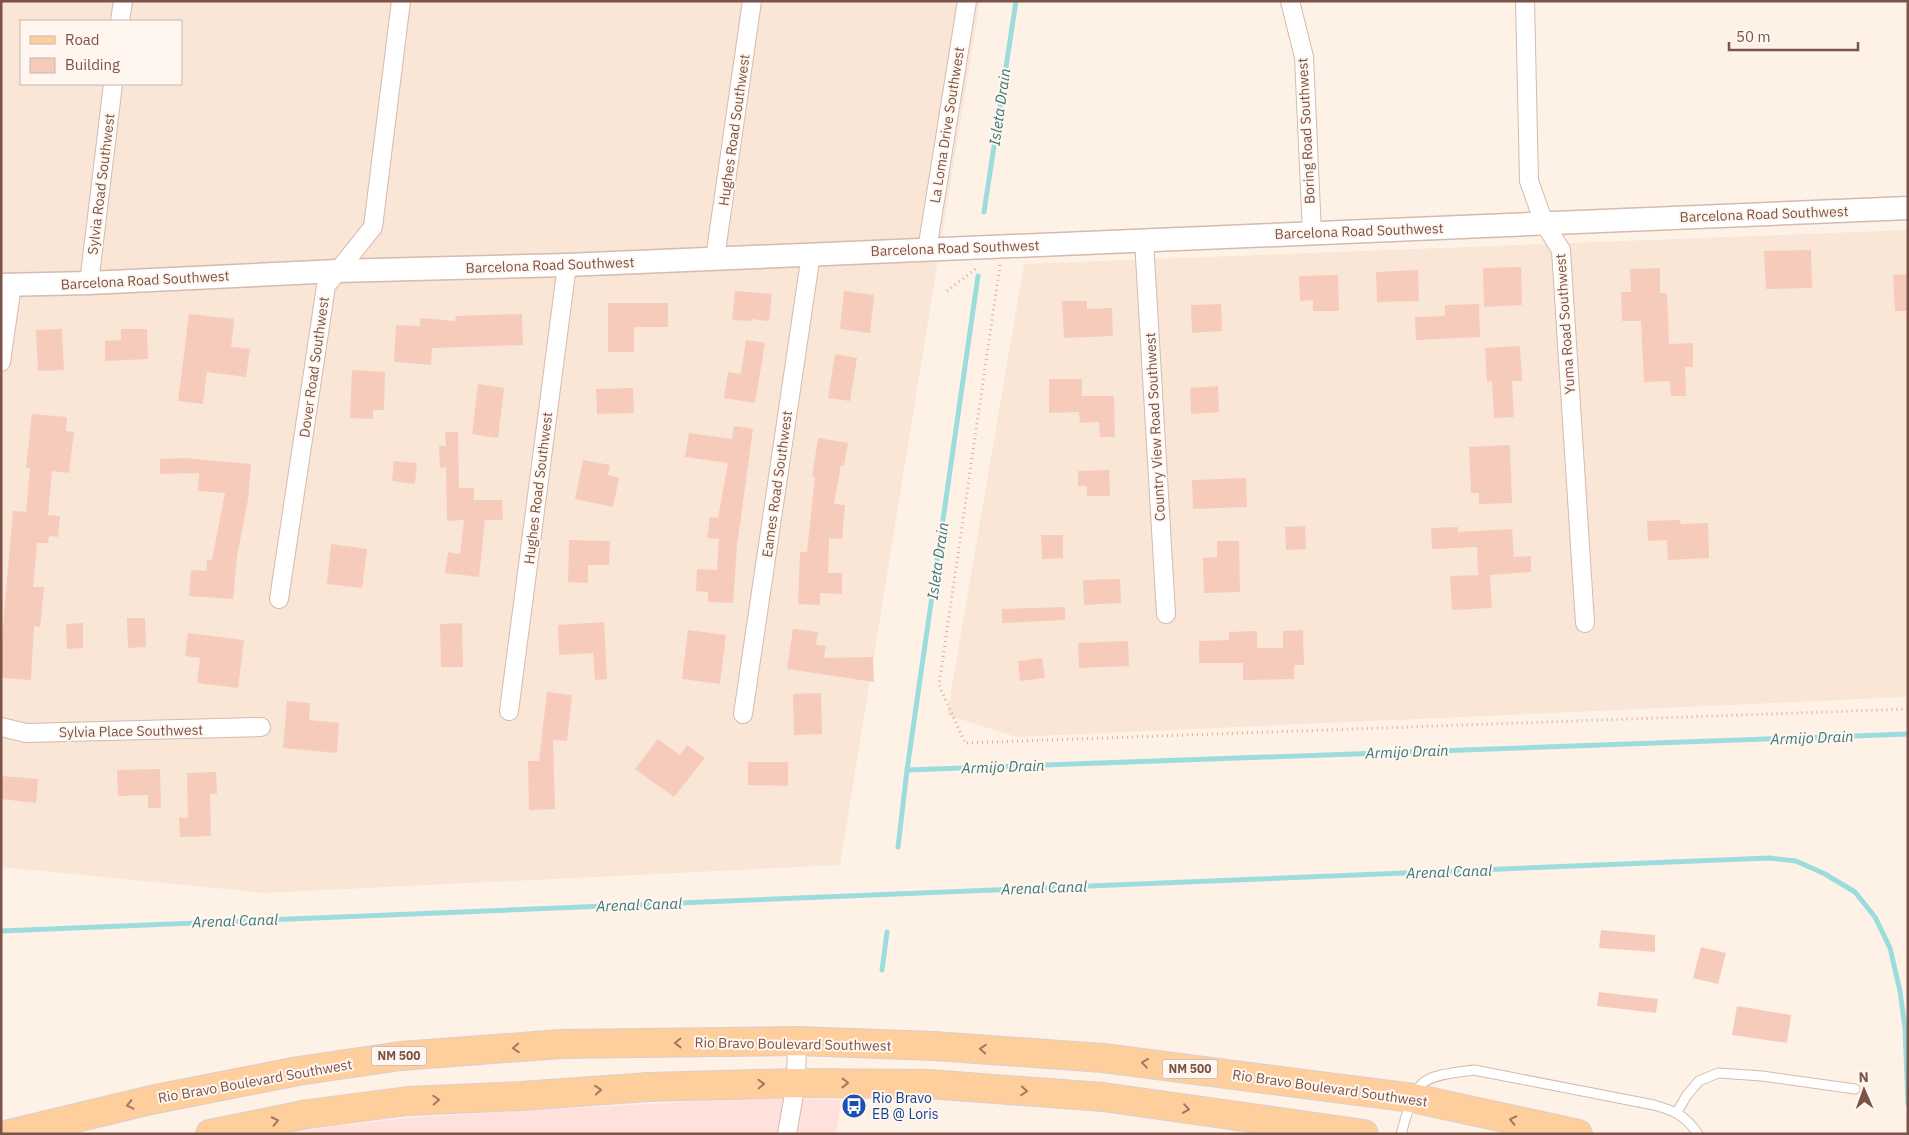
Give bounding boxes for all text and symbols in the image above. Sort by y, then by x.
legend [20,20,182,85]
scale bar [1729,20,1858,52]
text: 50 m [1736,27,1771,46]
text: Road [65,30,100,49]
street label: La Loma Drive Southwest [926,45,968,204]
street label: Hughes Road Southwest [714,53,754,207]
text: Building [65,55,120,74]
street label: Boring Road Southwest [1293,57,1319,205]
water label: Isleta Drain [985,67,1014,147]
street label: Sylvia Road Southwest [83,112,119,256]
street label: Barcelona Road Southwest [1679,202,1849,226]
street label: Barcelona Road Southwest [1274,219,1444,243]
street label: Barcelona Road Southwest [870,236,1040,260]
street label: Barcelona Road Southwest [465,253,635,277]
street label: Yuma Road Southwest [1551,253,1579,395]
street label: Barcelona Road Southwest [60,267,230,293]
street label: Dover Road Southwest [295,295,333,439]
street label: Country View Road Southwest [1141,332,1169,522]
street label: Eames Road Southwest [758,409,796,558]
street label: Hughes Road Southwest [520,411,556,565]
water label: Isleta Drain [923,521,952,601]
street label: Sylvia Place Southwest [59,721,203,741]
water label: Armijo Drain [1769,727,1854,748]
water label: Armijo Drain [1364,741,1449,762]
water label: Armijo Drain [960,756,1045,777]
water label: Arenal Canal [1405,861,1492,883]
water label: Arenal Canal [1000,877,1087,899]
water label: Arenal Canal [595,894,682,916]
water label: Arenal Canal [191,910,278,932]
street label: Rio Bravo Boulevard Southwest [694,1033,892,1055]
one-way arrow [674,1037,682,1048]
one-way arrow [511,1042,519,1053]
one-way arrow [979,1044,987,1055]
road number: NM 500 [372,1046,426,1066]
street label: Rio Bravo Boulevard Southwest [156,1055,354,1107]
one-way arrow [1141,1058,1149,1069]
road number: NM 500 [1162,1060,1218,1078]
street label: Rio Bravo Boulevard Southwest [1231,1065,1429,1111]
north arrow [1839,1065,1889,1115]
text: N [1858,1068,1869,1086]
one-way arrow [757,1078,765,1089]
one-way arrow [841,1078,849,1088]
one-way arrow [594,1085,602,1096]
one-way arrow [1021,1085,1029,1096]
place label: Rio Bravo EB @ Loris [872,1089,939,1123]
bus stop icon: Rio Bravo EB @ Loris [841,1093,867,1119]
one-way arrow [432,1095,440,1106]
one-way arrow [126,1099,135,1110]
one-way arrow [1181,1103,1190,1113]
one-way arrow [1509,1115,1518,1126]
one-way arrow [271,1116,279,1126]

